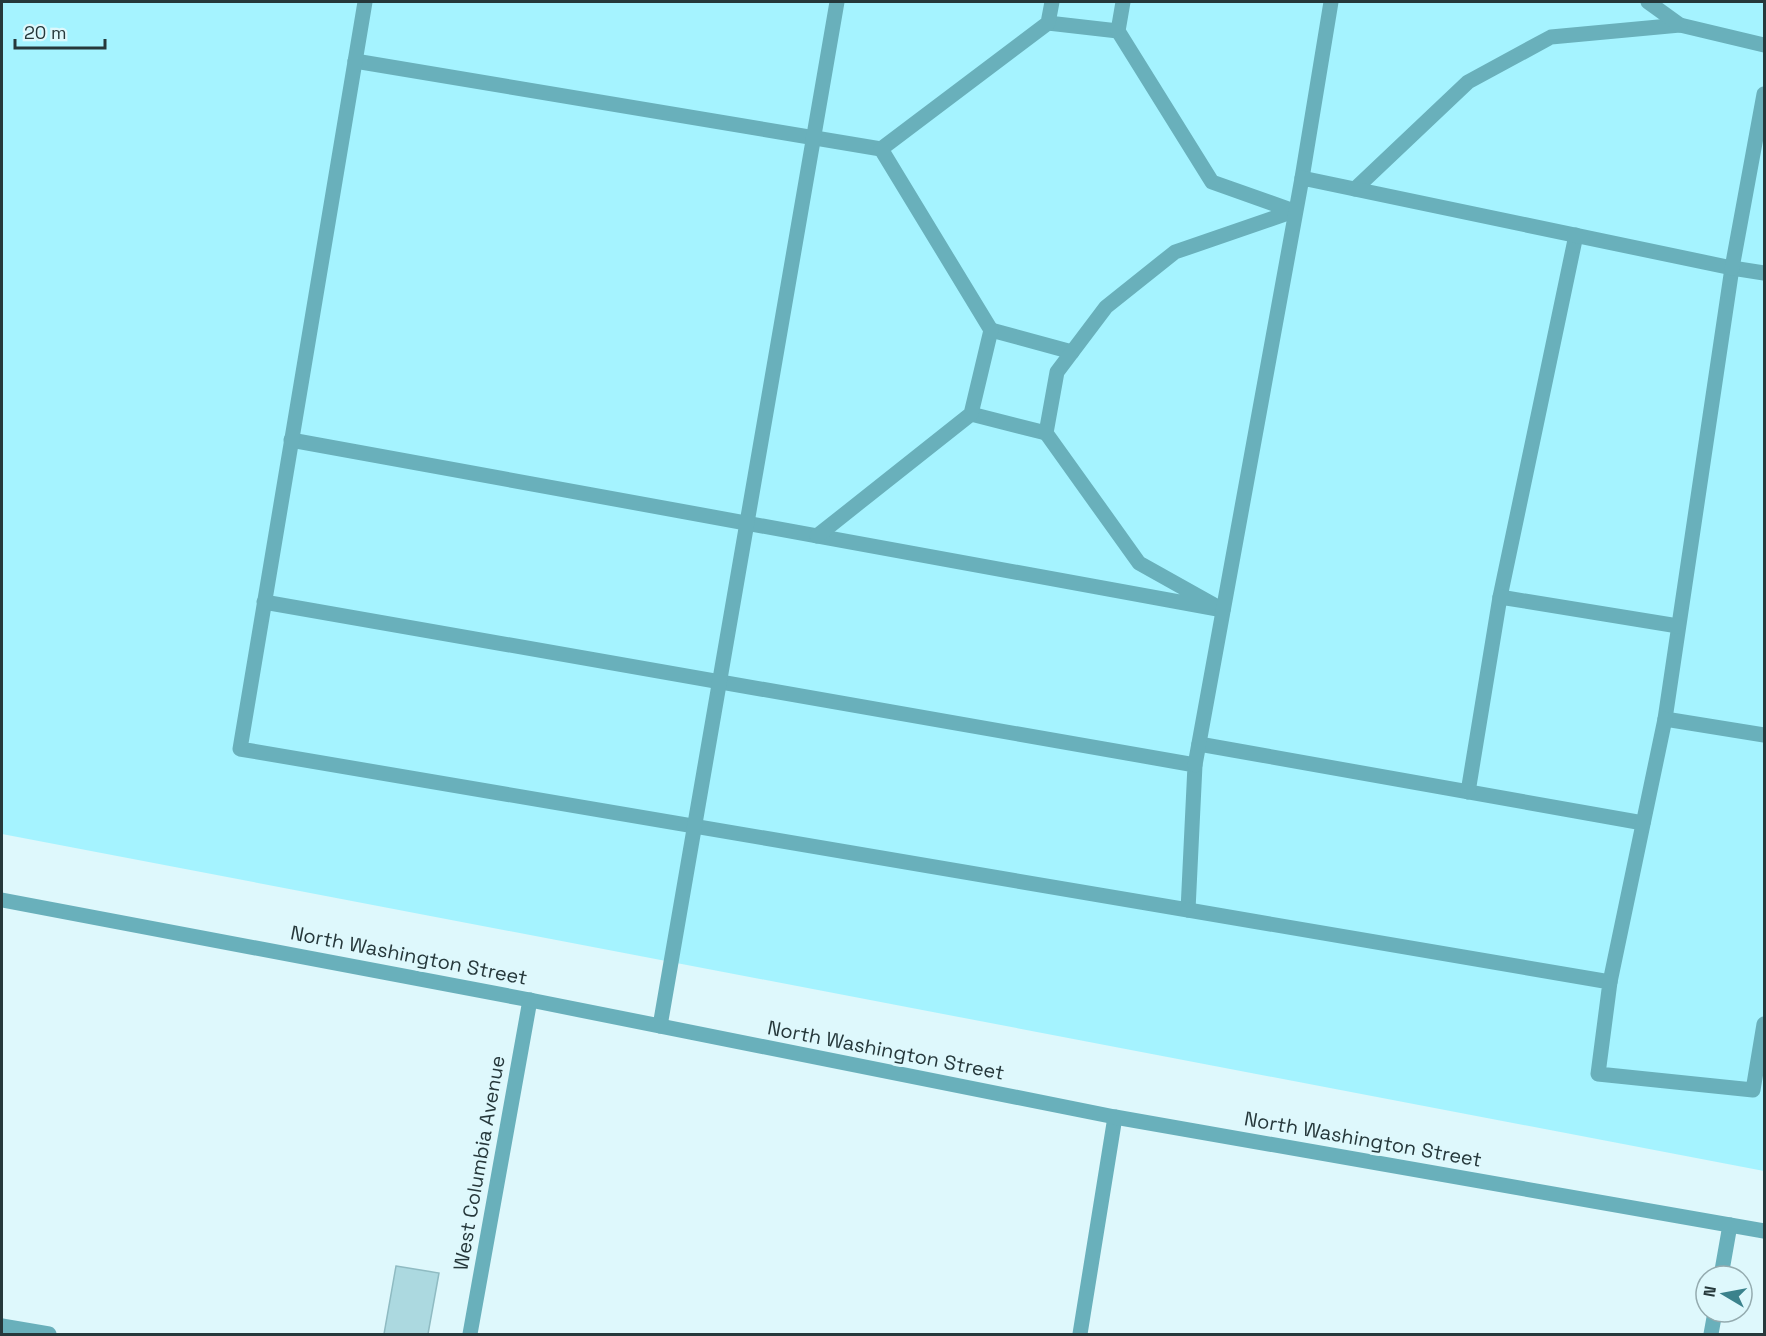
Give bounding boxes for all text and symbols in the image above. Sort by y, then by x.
scale bar [15,12,105,50]
text: 20 m [24,21,67,44]
street label: North Washington Street [288,919,530,991]
street label: North Washington Street [765,1014,1007,1086]
street label: West Columbia Avenue [447,1053,511,1273]
street label: North Washington Street [1242,1105,1484,1173]
north arrow [1694,1264,1754,1324]
text: N [1698,1284,1721,1299]

